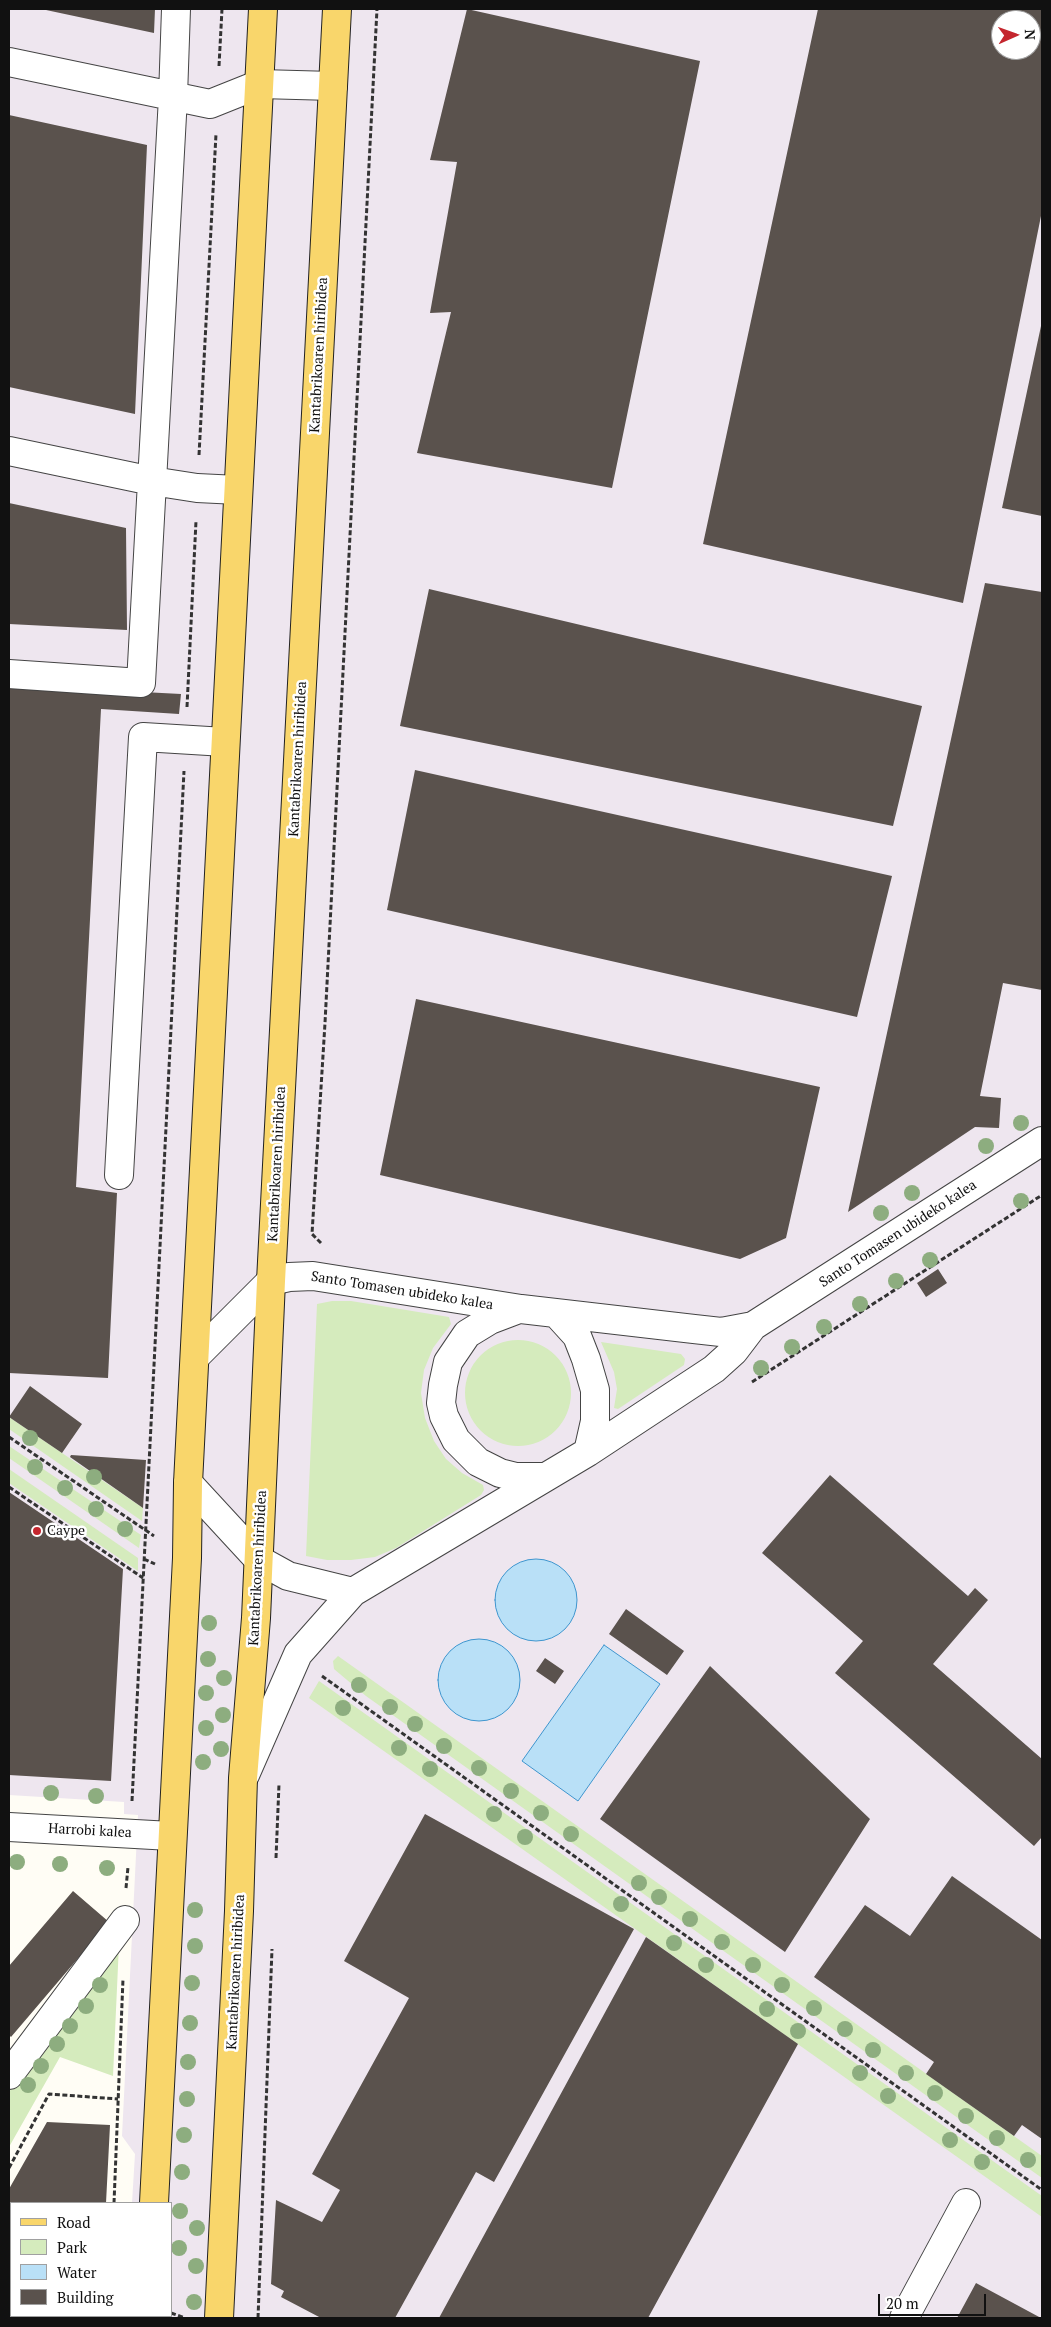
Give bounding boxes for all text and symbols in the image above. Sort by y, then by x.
north arrow [991,10,1041,60]
text: N [1021,29,1040,40]
street label: Kantabrikoaren hiribidea [307,277,331,433]
street label: Kantabrikoaren hiribidea [286,681,310,837]
street label: Kantabrikoaren hiribidea [265,1086,289,1242]
street label: Santo Tomasen ubideko kalea [816,1177,980,1291]
street label: Santo Tomasen ubideko kalea [310,1268,494,1314]
street label: Kantabrikoaren hiribidea [246,1490,270,1646]
place label: Caype [47,1523,85,1539]
marker: Caype [31,1525,43,1537]
street label: Harrobi kalea [48,1820,132,1842]
street label: Kantabrikoaren hiribidea [224,1894,248,2050]
legend [10,2202,172,2317]
text: Road [57,2212,90,2232]
text: Park [57,2237,87,2257]
text: Water [57,2262,96,2282]
scale bar [881,2284,988,2316]
text: Building [57,2287,114,2307]
text: 20 m [886,2293,919,2313]

